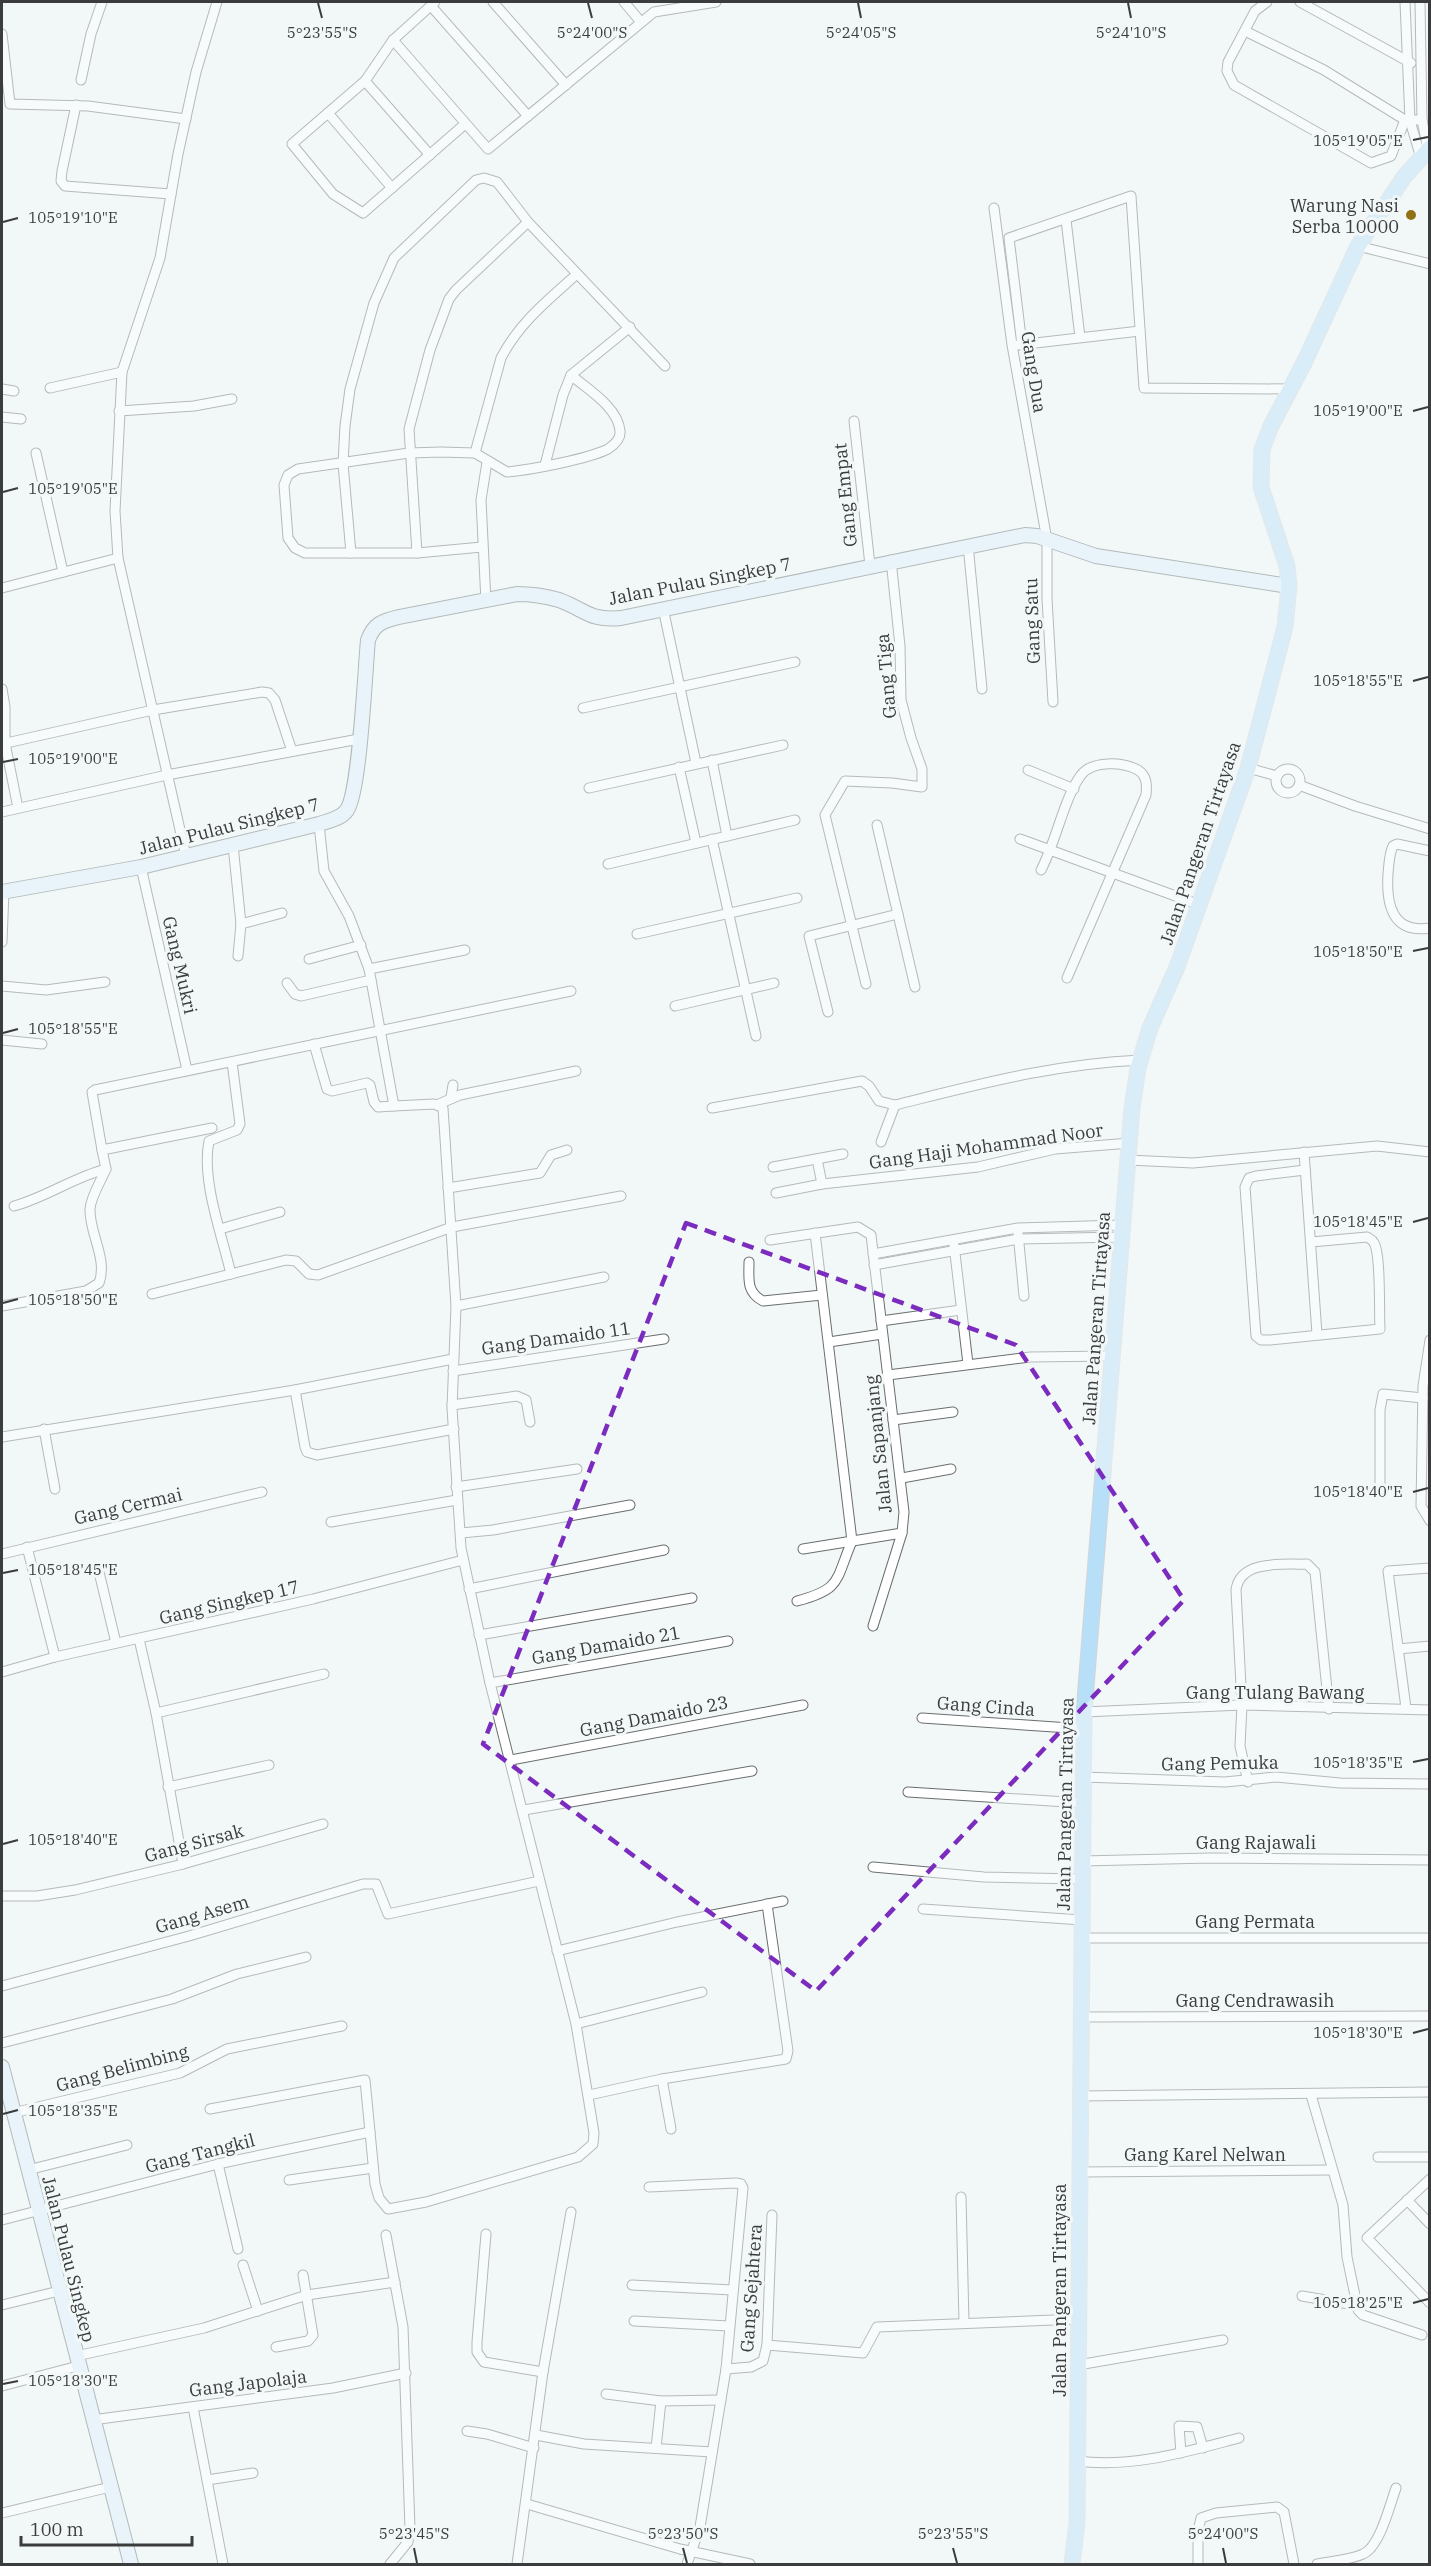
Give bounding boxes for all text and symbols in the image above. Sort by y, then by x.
text: 5°23'55"S [287,23,357,42]
text: 5°24'00"S [557,23,627,42]
text: 5°24'05"S [826,23,896,42]
text: 5°24'10"S [1096,23,1166,42]
text: 105°19'05"E [1313,131,1403,150]
place label: Warung Nasi Serba 10000 [1290,194,1399,238]
text: 105°19'10"E [28,208,118,227]
marker: Warung Nasi Serba 10000 [1404,208,1418,222]
street label: Gang Dua [1016,330,1052,415]
text: 105°19'00"E [1313,401,1403,420]
street label: Gang Empat [828,442,862,548]
text: 105°19'05"E [28,479,118,498]
street label: Jalan Pulau Singkep 7 [607,552,793,610]
street label: Gang Satu [1019,578,1045,664]
street label: Gang Tiga [871,632,901,720]
text: 105°18'55"E [1313,671,1403,690]
street label: Jalan Pangeran Tirtayasa [1154,738,1246,948]
text: 105°19'00"E [28,749,118,768]
street label: Jalan Pulau Singkep 7 [136,792,322,860]
street label: Gang Mukri [158,914,202,1016]
text: 105°18'50"E [1313,942,1403,961]
text: 105°18'55"E [28,1019,118,1038]
street label: Gang Haji Mohammad Noor [867,1118,1105,1174]
street label: Jalan Pangeran Tirtayasa [1077,1211,1115,1425]
text: 105°18'45"E [1313,1212,1403,1231]
text: 105°18'50"E [28,1290,118,1309]
street label: Gang Damaido 11 [480,1316,632,1360]
street label: Jalan Sapanjang [859,1374,897,1514]
street label: Gang Cermai [72,1482,185,1530]
text: 105°18'40"E [1313,1482,1403,1501]
text: 105°18'45"E [28,1560,118,1579]
street label: Gang Singkep 17 [157,1575,301,1629]
street label: Gang Damaido 21 [530,1621,682,1669]
street label: Gang Tulang Bawang [1186,1681,1364,1704]
street label: Gang Damaido 23 [578,1690,730,1742]
street label: Gang Cinda [936,1691,1036,1721]
street label: Jalan Pangeran Tirtayasa [1052,1697,1078,1911]
street label: Gang Pemuka [1161,1750,1279,1776]
text: 105°18'35"E [1313,1753,1403,1772]
street label: Gang Sirsak [142,1819,247,1867]
text: 105°18'40"E [28,1830,118,1849]
street label: Gang Rajawali [1196,1831,1316,1854]
street label: Gang Asem [153,1890,251,1938]
street label: Gang Permata [1195,1910,1315,1933]
street label: Gang Cendrawasih [1175,1989,1335,2012]
text: 105°18'30"E [1313,2023,1403,2042]
street label: Gang Belimbing [53,2039,191,2097]
text: 105°18'35"E [28,2101,118,2120]
street label: Gang Tangkil [143,2128,257,2178]
street label: Gang Karel Nelwan [1124,2143,1286,2166]
street label: Jalan Pulau Singkep [37,2174,101,2344]
street label: Jalan Pangeran Tirtayasa [1048,2183,1071,2397]
street label: Gang Sejahtera [735,2223,767,2353]
text: 105°18'25"E [1313,2293,1403,2312]
street label: Gang Japolaja [188,2364,308,2402]
text: 105°18'30"E [28,2371,118,2390]
scale bar [21,2509,192,2547]
text: 100 m [30,2518,84,2541]
text: 5°23'45"S [379,2524,449,2543]
text: 5°23'50"S [648,2524,718,2543]
text: 5°23'55"S [918,2524,988,2543]
text: 5°24'00"S [1188,2524,1258,2543]

